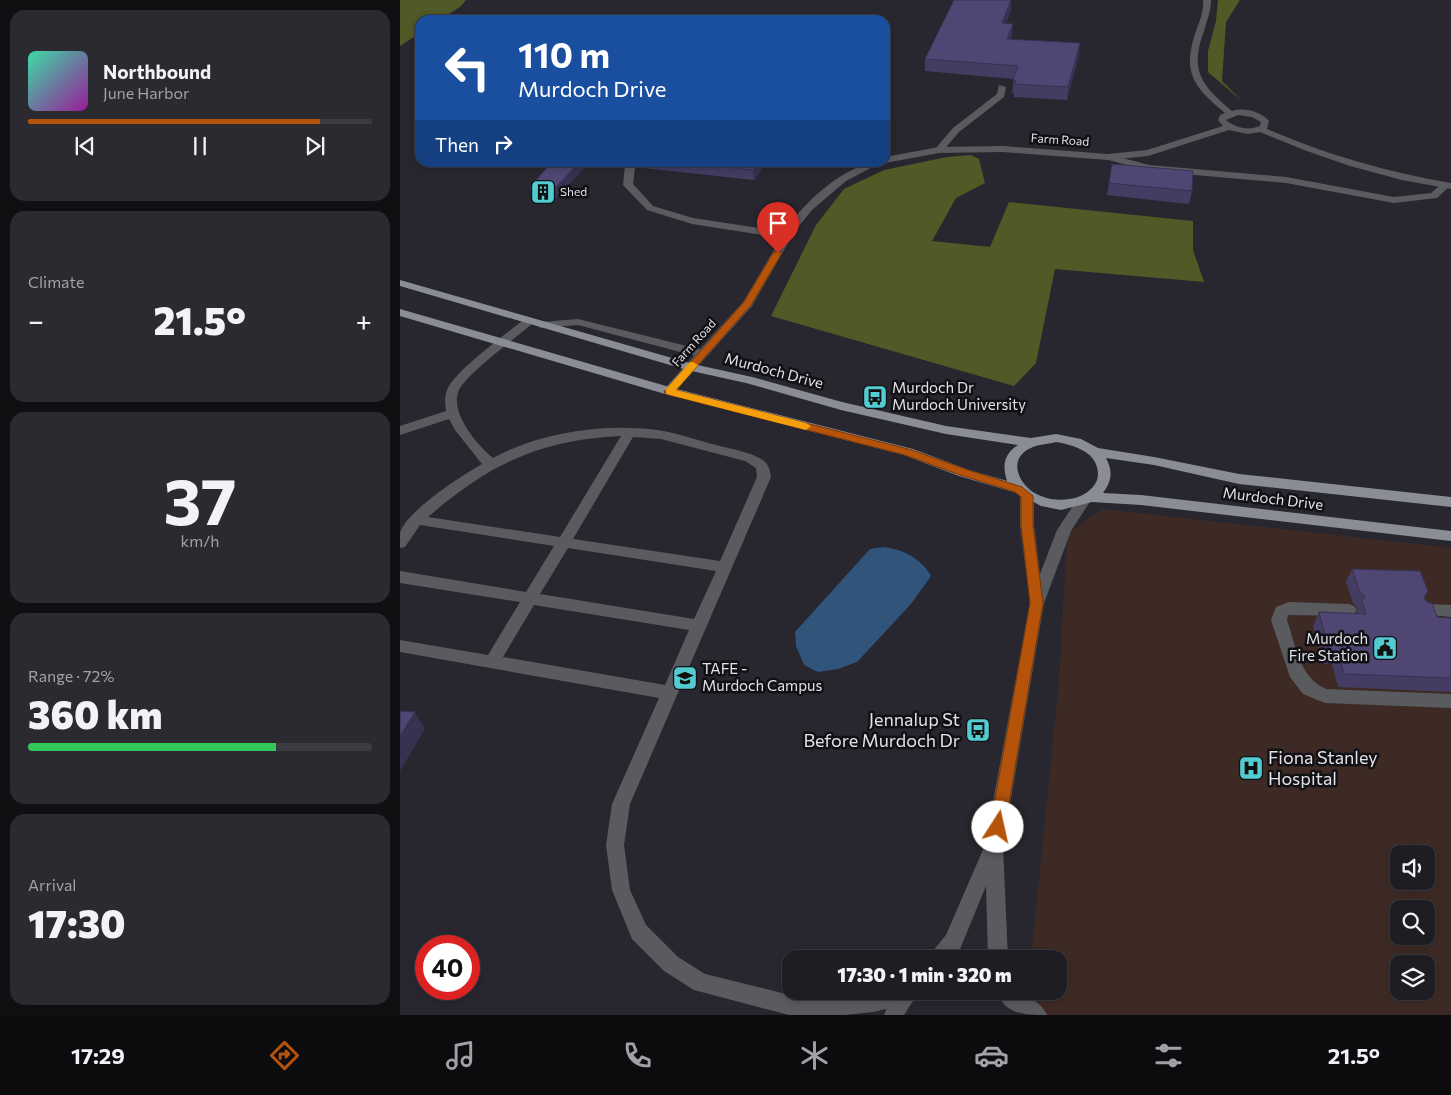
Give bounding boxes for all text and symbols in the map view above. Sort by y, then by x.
text: 110 m [518,32,610,75]
icon: left [435,35,500,100]
text: Northbound [103,60,211,83]
text: Murdoch Drive [518,75,666,102]
text: June Harbor [103,83,189,102]
icon: right [489,130,517,158]
street label: Farm Road [1030,130,1090,148]
icon: previous [71,132,99,160]
icon: pause [186,132,214,160]
icon: next [301,132,329,160]
text: Then [435,133,479,156]
building icon: Shed [530,179,556,205]
place label: Shed [560,184,587,198]
pin [757,202,799,253]
icon: arrive [764,209,792,237]
text: Climate [28,272,84,291]
text: 21.5° [153,296,246,343]
text: − [28,303,44,337]
text: + [356,303,372,337]
street label: Farm Road [668,316,718,369]
street label: Murdoch Drive [723,348,826,392]
place label: Murdoch Dr Murdoch University [892,378,1026,413]
bus stop icon: Murdoch Dr Murdoch University [862,384,888,410]
text: 37 [164,459,236,538]
street label: Murdoch Drive [1222,483,1325,513]
text: km/h [181,531,219,550]
place label: Murdoch Fire Station [1289,629,1368,664]
public building icon: Murdoch Fire Station [1372,635,1398,661]
place label: TAFE - Murdoch Campus [702,659,822,694]
school or university icon: TAFE - Murdoch Campus [672,665,698,691]
text: Range · 72% [28,666,114,685]
text: 360 km [28,690,162,737]
place label: Jennalup St Before Murdoch Dr [803,708,960,751]
bus stop icon: Jennalup St Before Murdoch Dr [965,717,991,743]
place label: Fiona Stanley Hospital [1268,746,1378,789]
hospital icon: Fiona Stanley Hospital [1238,755,1264,781]
position arrow [971,800,1023,852]
map controls [1390,845,1435,1000]
button: sound [1390,845,1435,890]
text: Arrival [28,875,76,894]
text: 17:30 [28,899,126,946]
button: search [1390,900,1435,945]
speed limit sign: 40 [415,935,480,1000]
button: layers [1390,955,1435,1000]
text: 17:30 · 1 min · 320 m [837,963,1012,986]
icon: directions [267,1038,302,1073]
icon: music [443,1038,478,1073]
icon: phone [620,1038,655,1073]
icon: climate [797,1038,832,1073]
icon: car [974,1038,1009,1073]
icon: filters [1151,1038,1186,1073]
text: 17:29 [71,1042,125,1069]
text: 21.5° [1328,1042,1380,1069]

